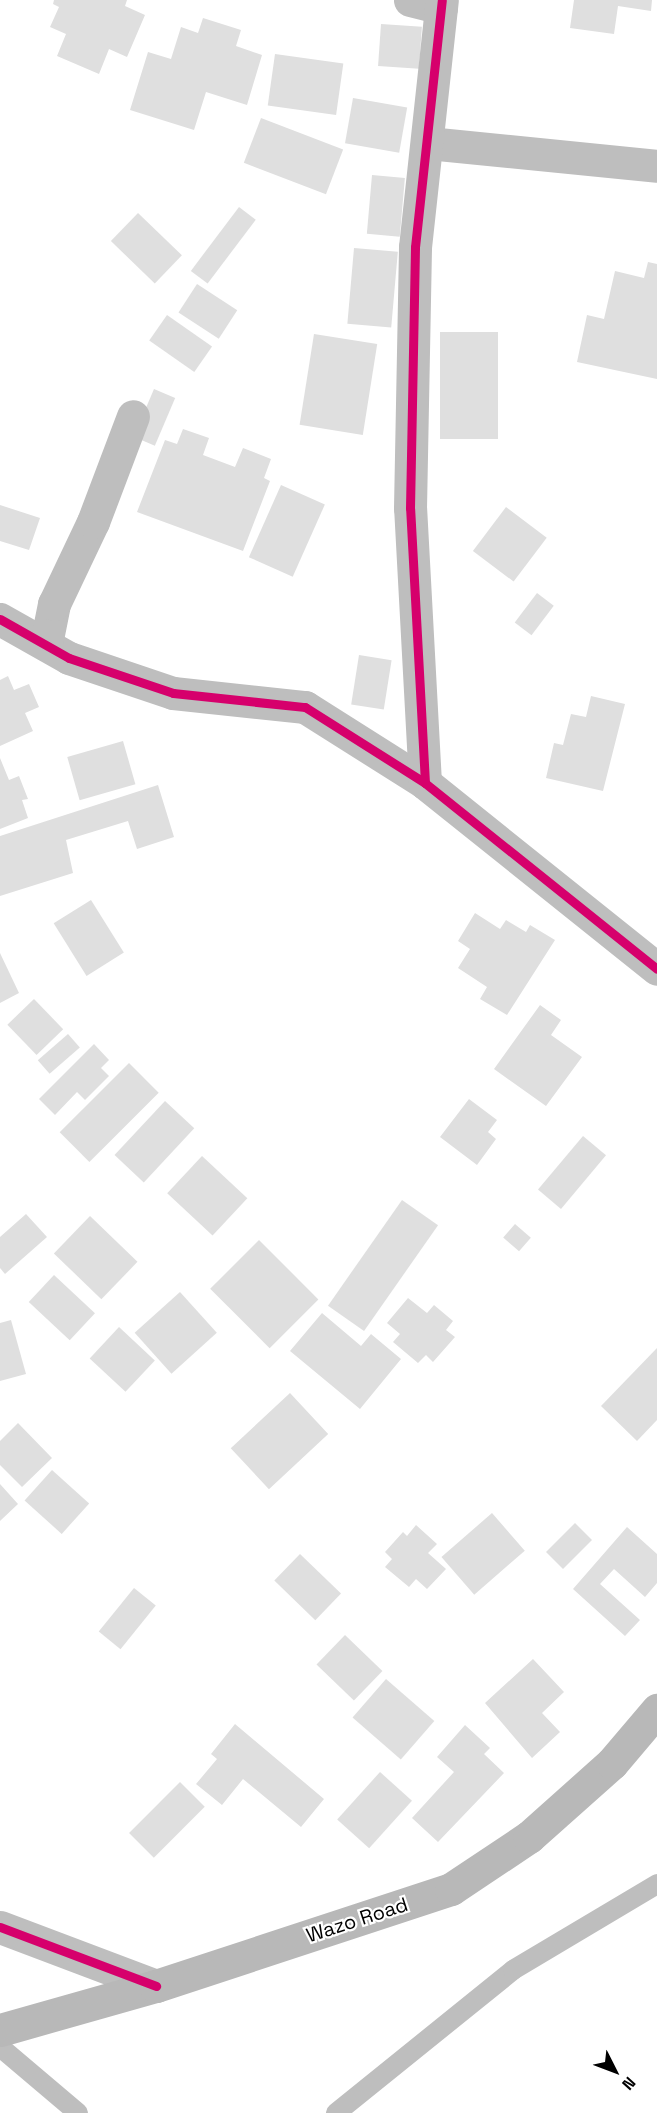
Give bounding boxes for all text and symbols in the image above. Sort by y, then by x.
street label: Wazo Road [303,1892,411,1948]
north arrow [585,2041,645,2101]
text: N [617,2072,640,2094]

